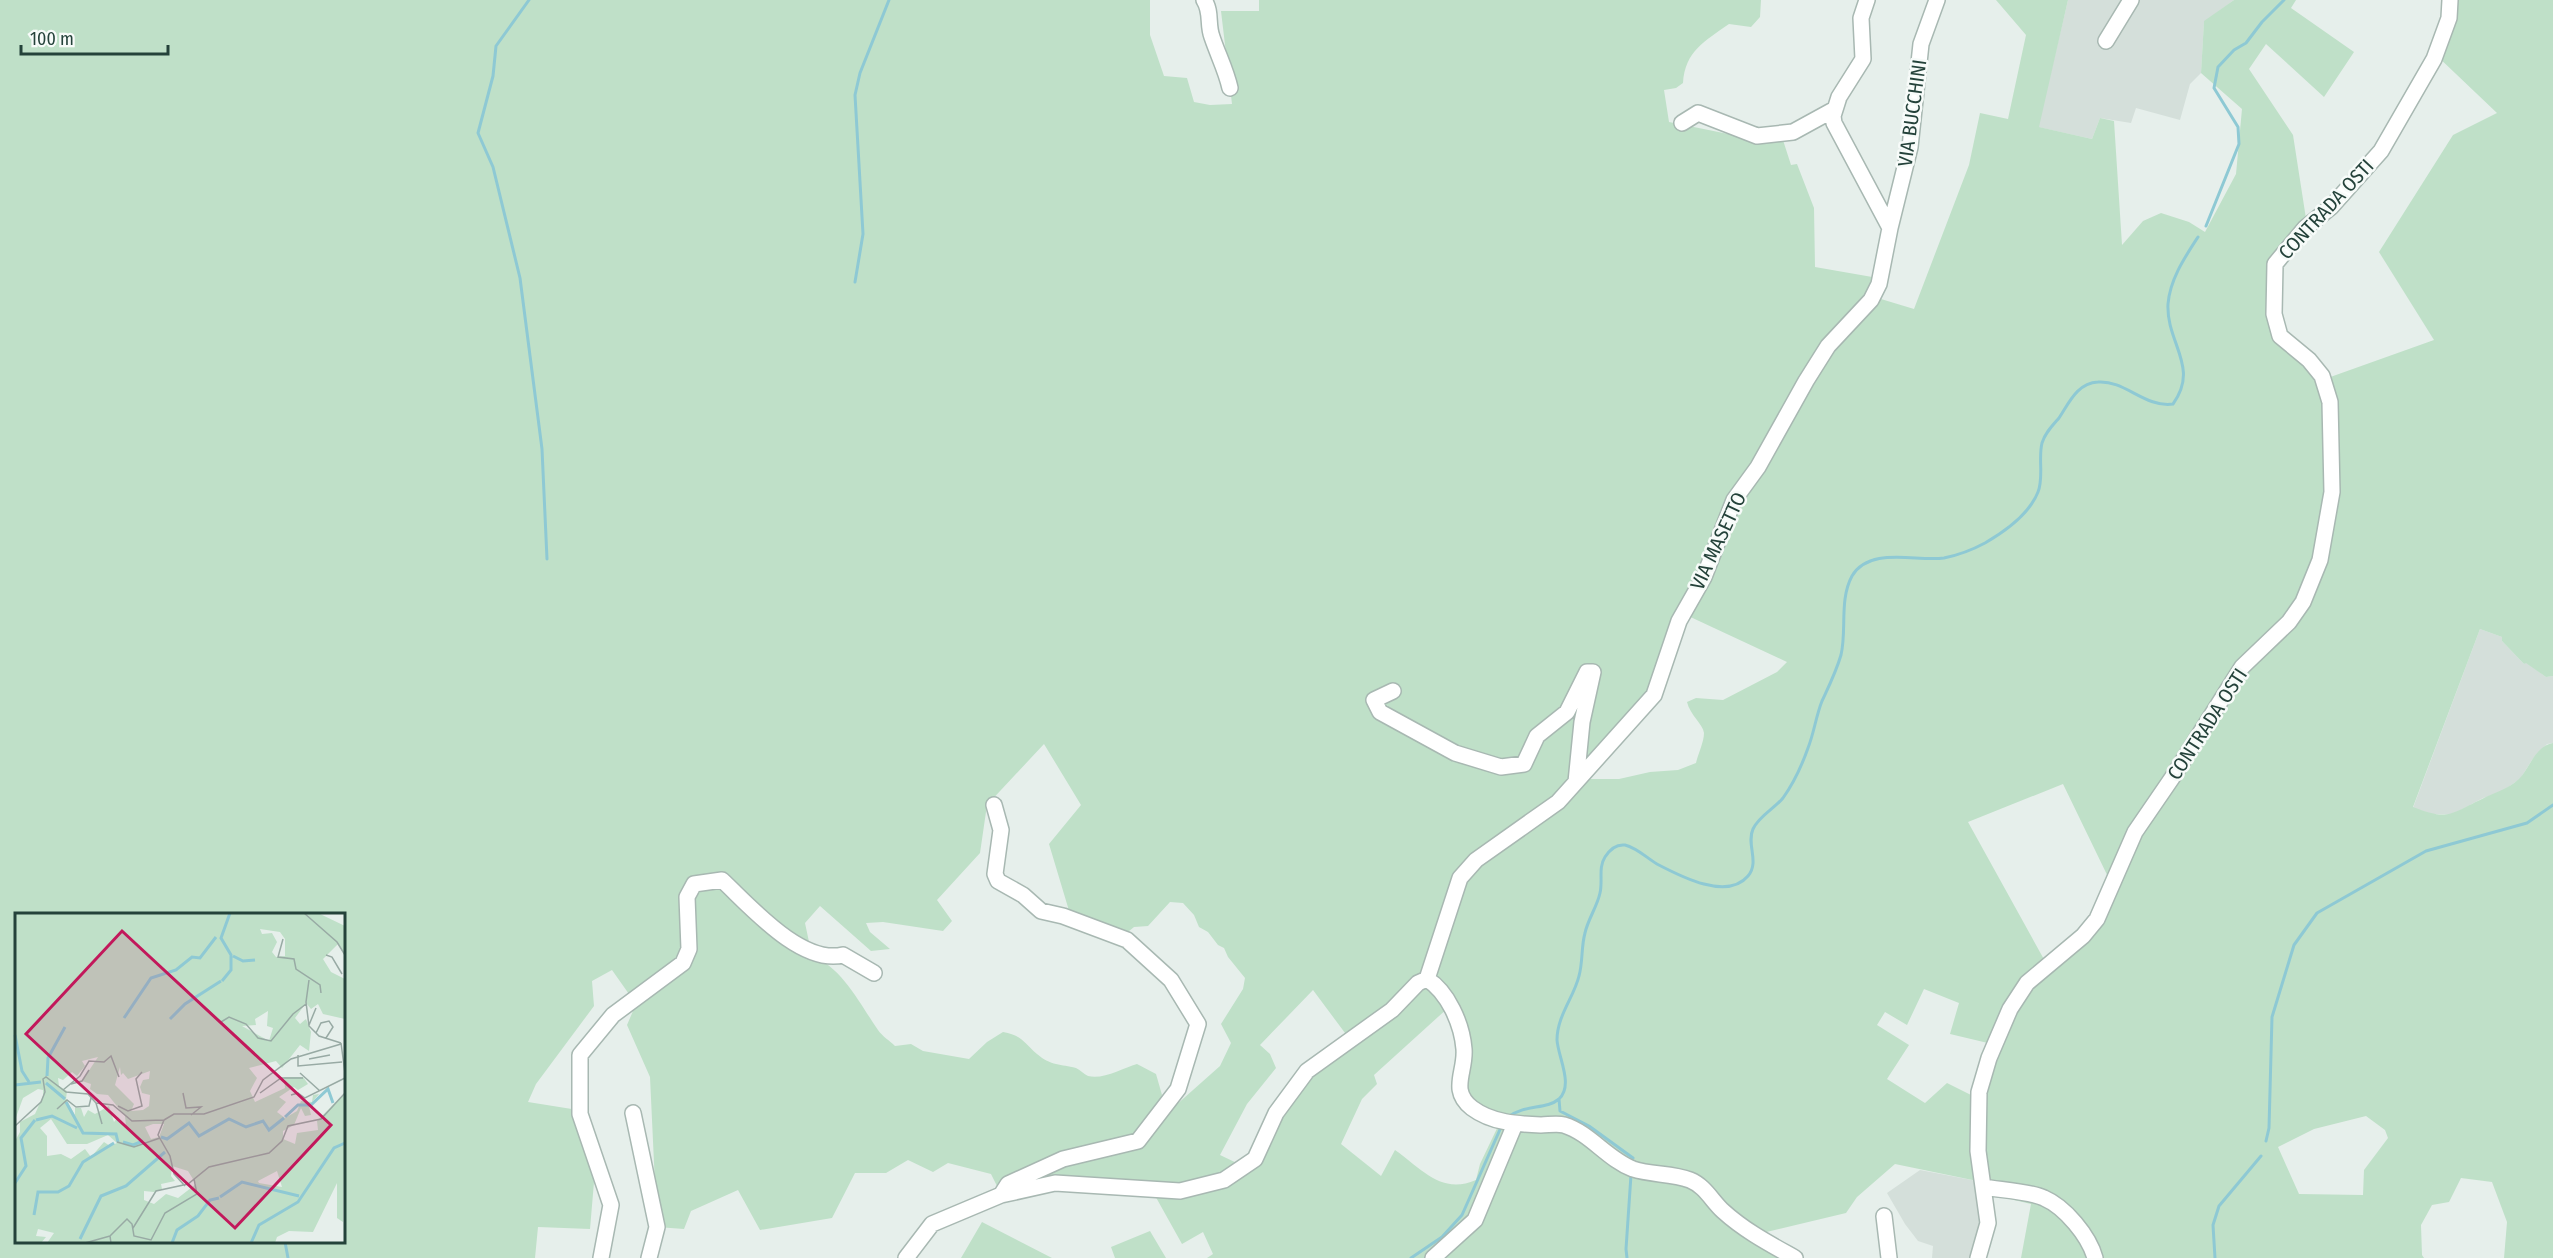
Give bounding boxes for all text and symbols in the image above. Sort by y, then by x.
scale bar [21,18,168,56]
text: 100 m [30,28,74,50]
street label: VIA BUCCHINI [1893,58,1931,168]
street label: CONTRADA OSTI [2273,154,2379,264]
street label: VIA MASETTO [1685,488,1751,594]
street label: CONTRADA OSTI [2162,664,2252,784]
inset map [15,913,345,1243]

